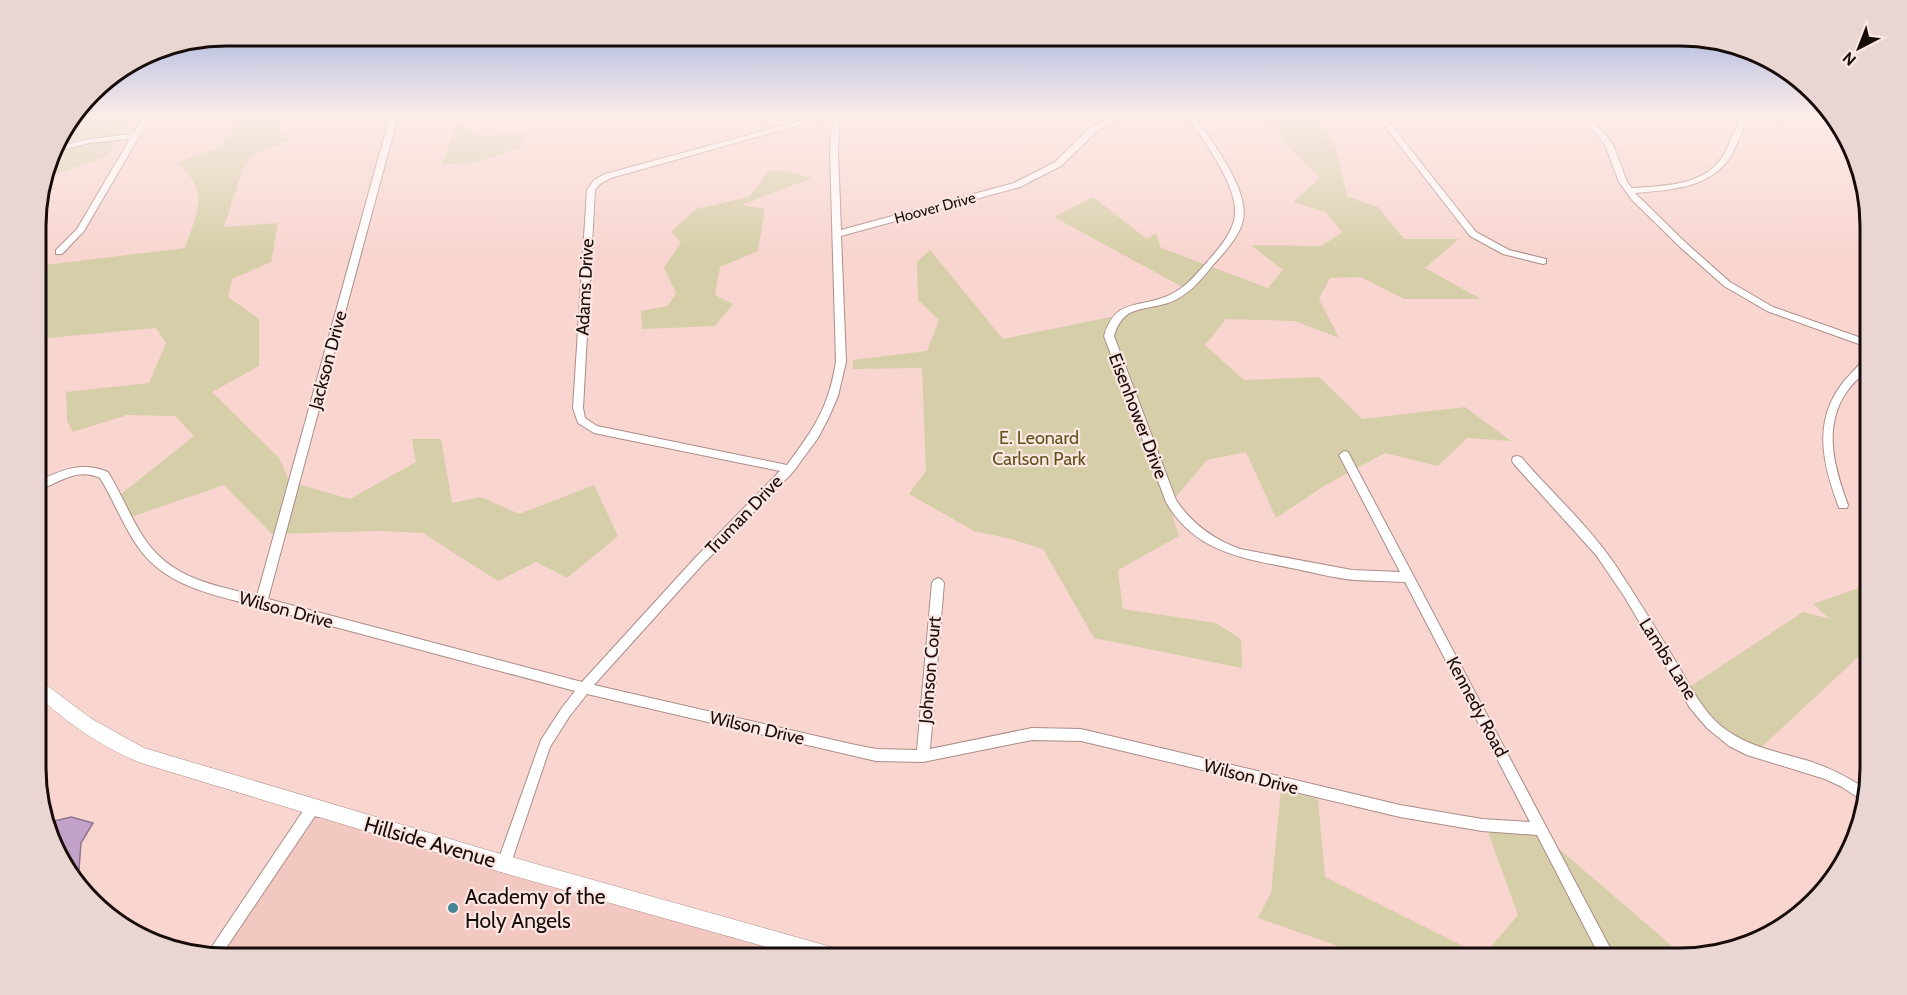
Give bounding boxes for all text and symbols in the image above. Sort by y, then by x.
north arrow [1829,18,1889,78]
text: N [1839,48,1860,70]
street label: Hoover Drive [892,188,978,227]
street label: Adams Drive [571,238,599,336]
street label: Jackson Drive [304,308,352,413]
street label: Eisenhower Drive [1104,350,1172,482]
park label: E. Leonard Carlson Park [992,427,1087,470]
street label: Truman Drive [701,471,787,559]
street label: Wilson Drive [236,587,336,633]
street label: Lambs Lane [1634,614,1702,704]
street label: Johnson Court [914,616,946,725]
street label: Kennedy Road [1441,653,1513,761]
street label: Wilson Drive [707,706,807,750]
street label: Wilson Drive [1201,755,1301,799]
street label: Hillside Avenue [361,811,499,873]
place label: Academy of the Holy Angels [465,884,606,933]
marker: Academy of the Holy Angels [446,901,460,915]

